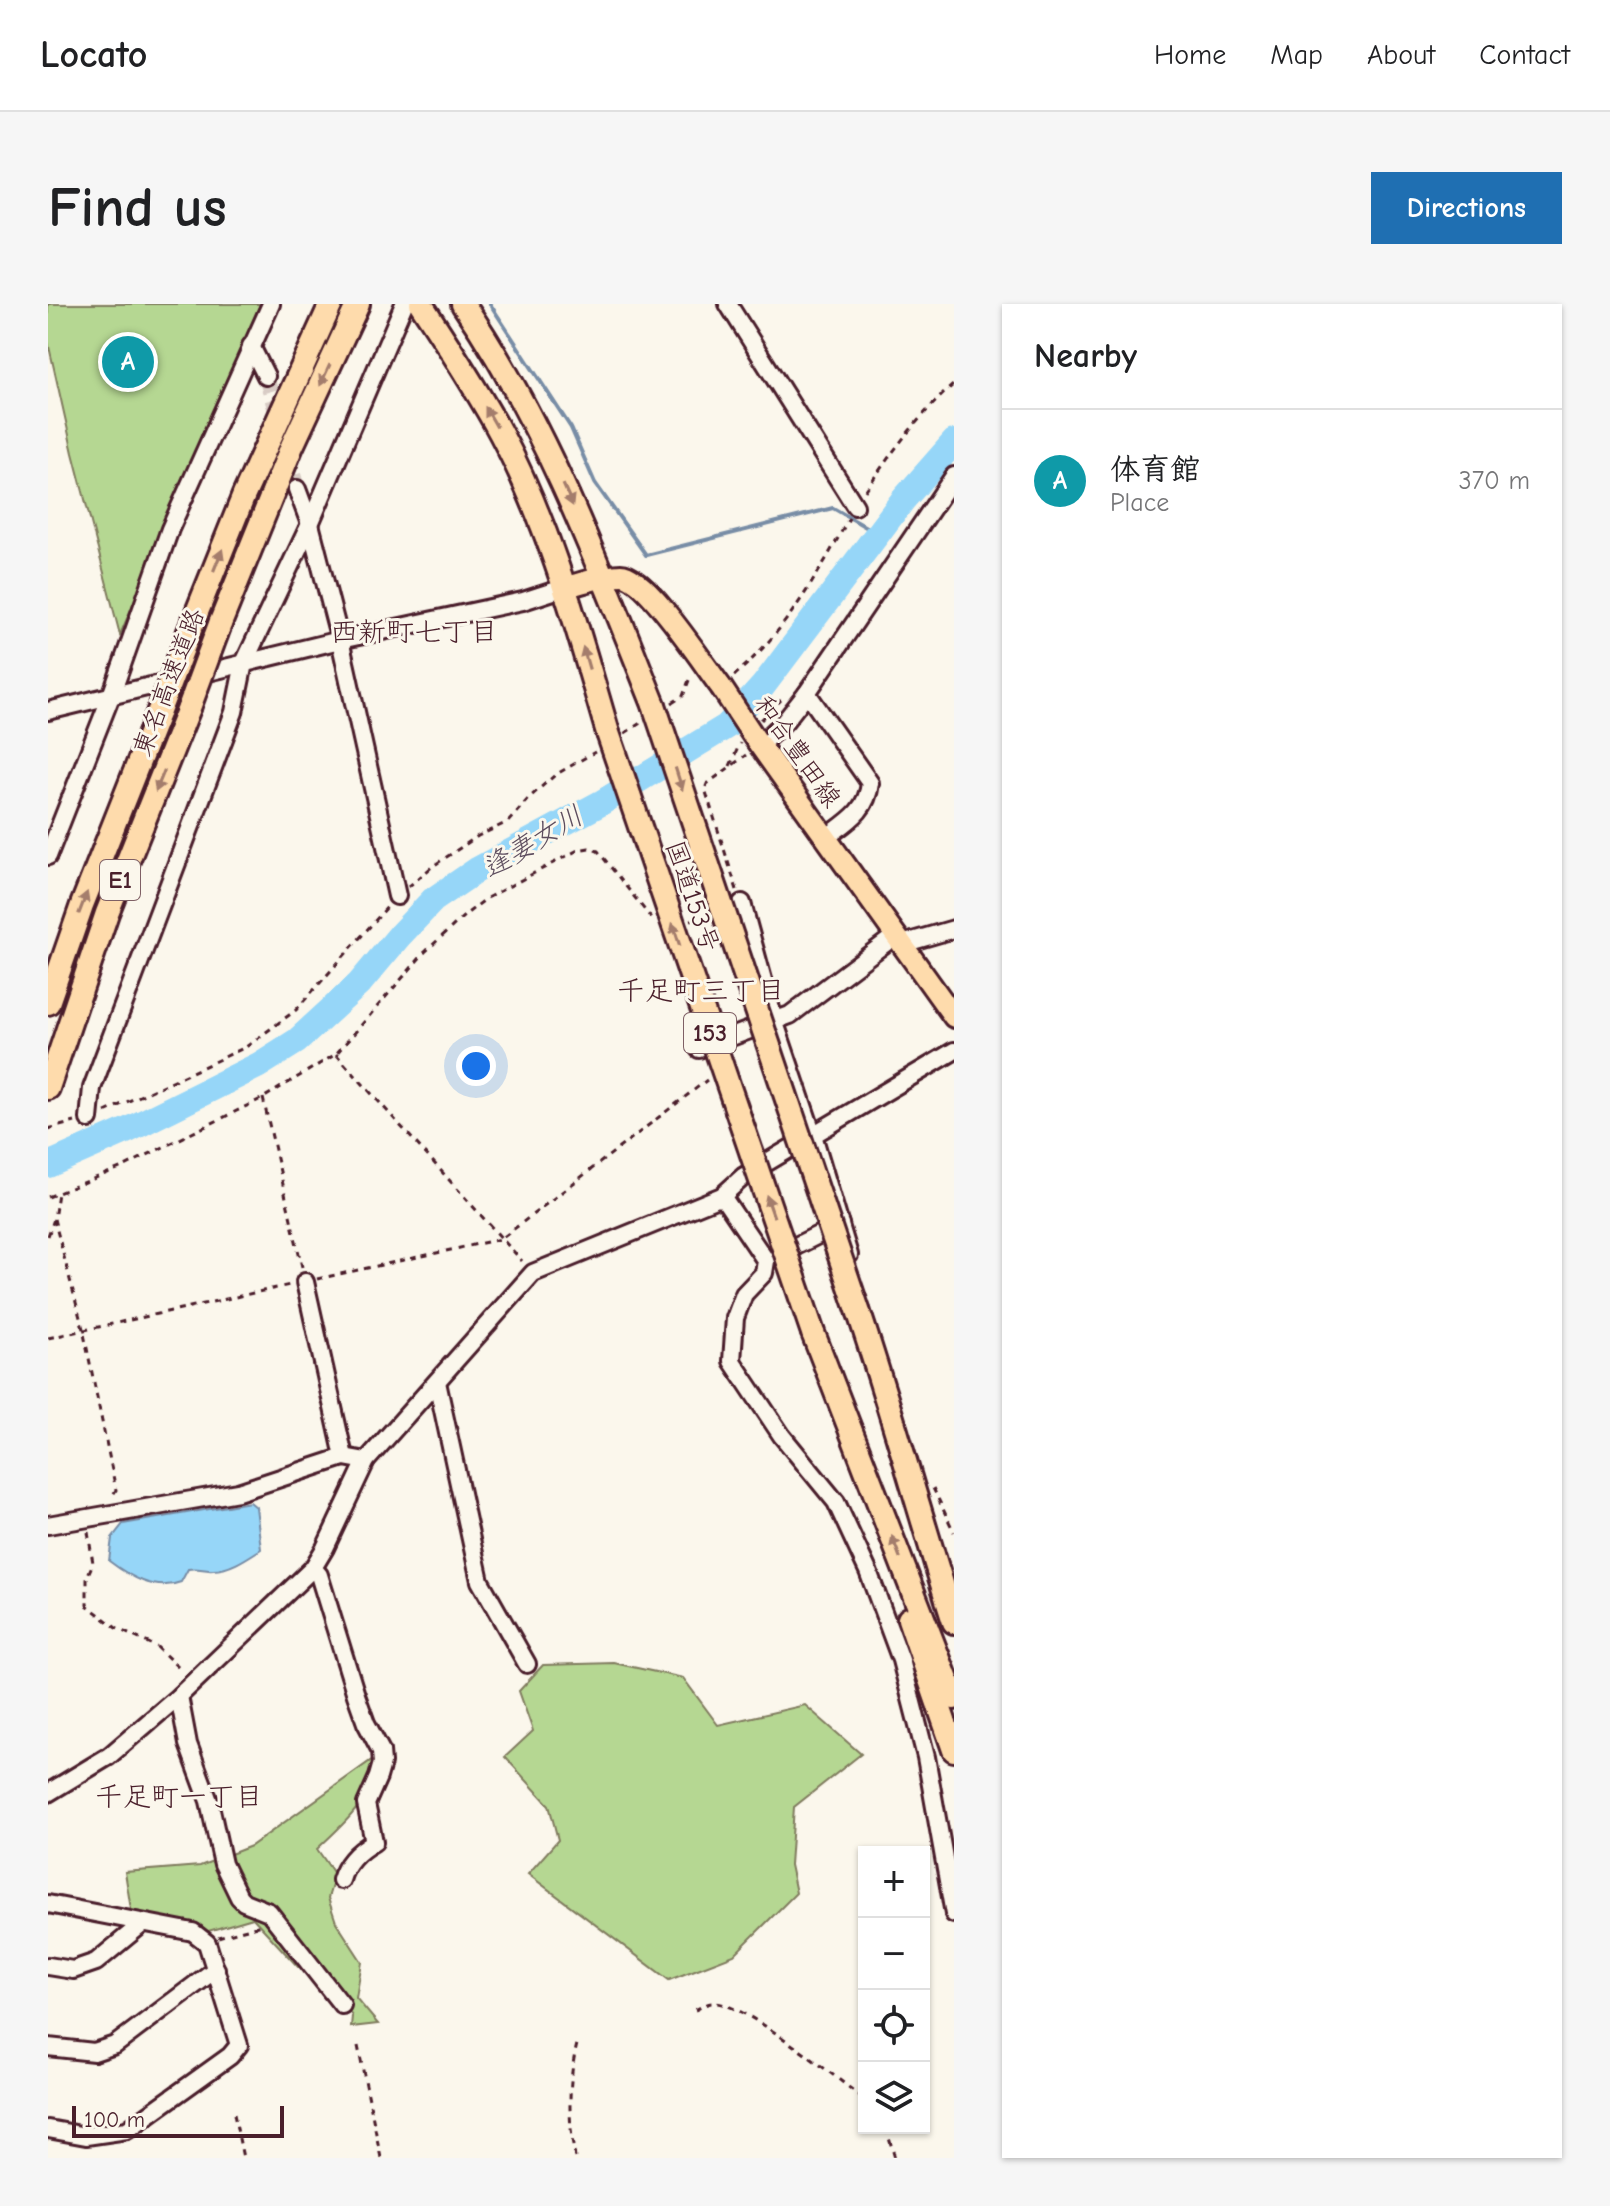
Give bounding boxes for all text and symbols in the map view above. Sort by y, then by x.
text: Locato [40,33,148,77]
text: Home [1154,39,1226,71]
text: Map [1270,39,1323,71]
text: About [1367,39,1435,71]
text: Contact [1479,39,1570,71]
button: Directions [1371,172,1562,244]
text: Find us [48,176,227,240]
pin: A [102,332,154,392]
text: Nearby [1034,336,1137,376]
one-way arrow [318,363,332,386]
one-way arrow [484,406,498,428]
text: 体育館 [1110,452,1200,487]
text: A [1053,466,1067,496]
text: 370 m [1459,466,1530,496]
one-way arrow [561,483,574,507]
text: Place [1110,488,1169,518]
one-way arrow [212,548,225,572]
street label: 東名高速道路 [127,604,211,761]
district label: 西新町七丁目 [330,616,498,648]
one-way arrow [579,645,592,669]
street label: 和合豊田線 [748,690,847,813]
one-way arrow [673,767,686,791]
one-way arrow [153,769,166,793]
water label: 逢妻女川 [476,799,589,884]
street label: 国道153号 [659,837,725,956]
road number: E1 [100,860,140,900]
one-way arrow [78,891,90,915]
one-way arrow [669,922,682,946]
district label: 千足町三丁目 [617,975,785,1007]
road number: 153 [684,1013,736,1053]
your location [456,1046,496,1086]
one-way arrow [763,1194,775,1218]
one-way arrow [889,1535,902,1559]
district label: 千足町一丁目 [95,1781,263,1813]
map controls [858,1846,930,2134]
button: + [858,1846,930,1918]
button: − [858,1918,930,1990]
button: locate [858,1990,930,2062]
button: layers [858,2062,930,2134]
scale bar [72,2102,284,2138]
text: 100 m [84,2107,145,2133]

